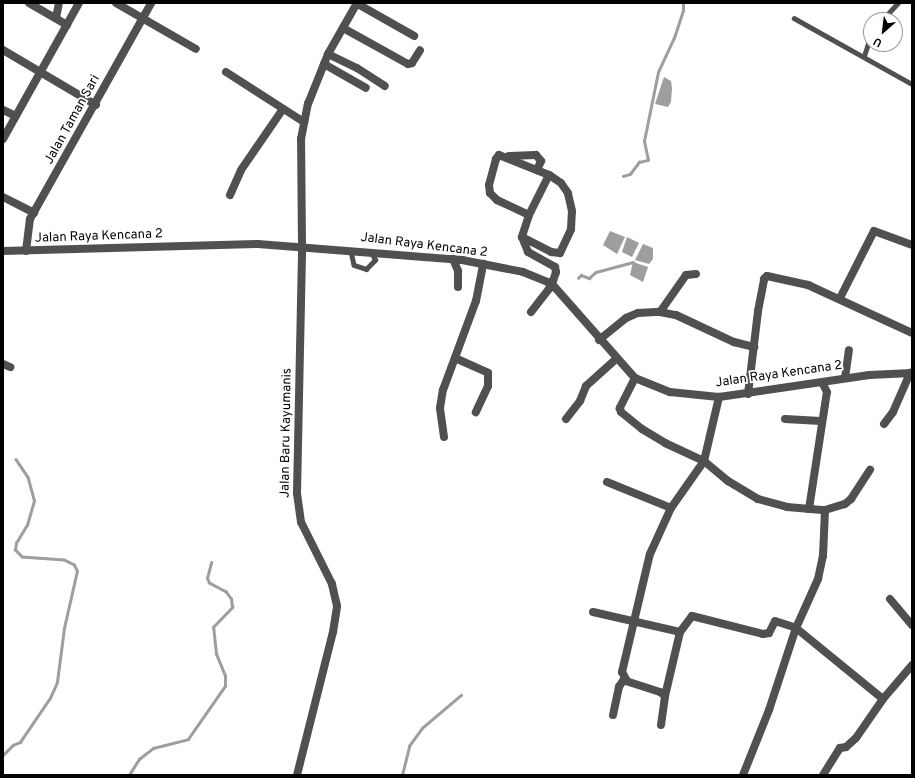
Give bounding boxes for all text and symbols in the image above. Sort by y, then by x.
north arrow [863,12,903,52]
text: U [871,34,885,50]
street label: Jalan Taman Sari [42,72,104,168]
street label: Jalan Raya Kencana 2 [35,227,163,247]
street label: Jalan Raya Kencana 2 [359,230,489,262]
street label: Jalan Raya Kencana 2 [715,358,843,392]
street label: Jalan Baru Kayumanis [278,368,296,498]

